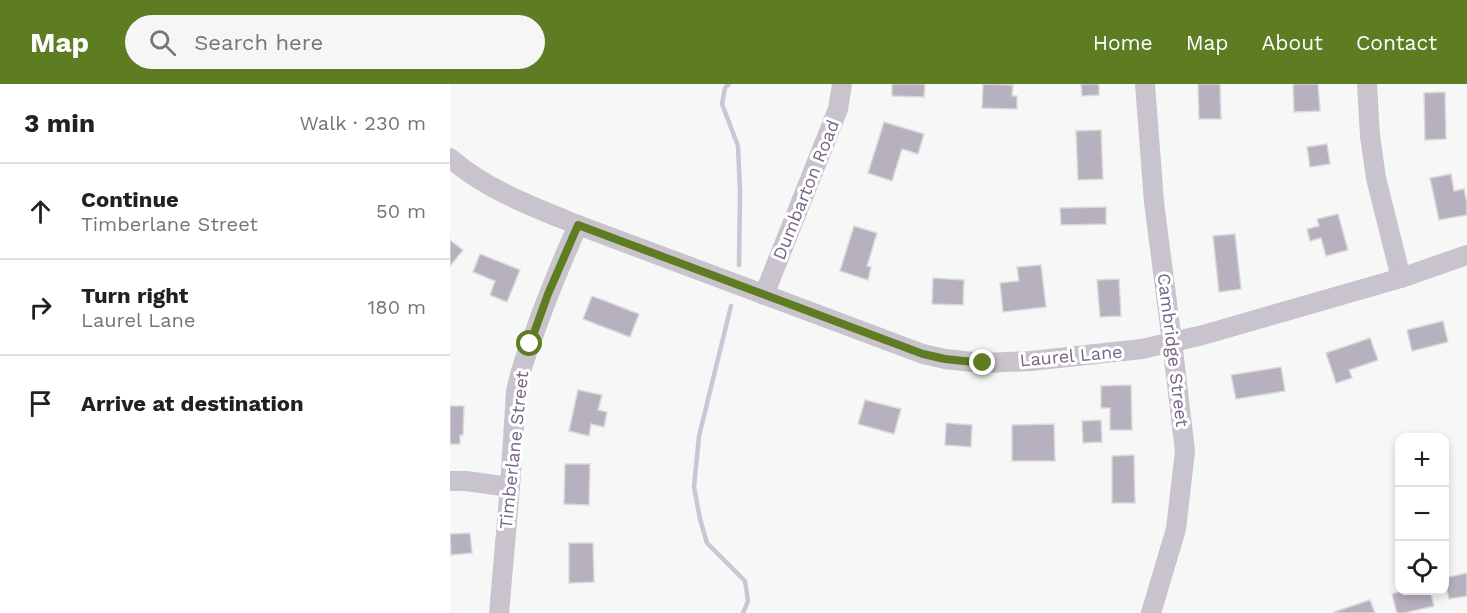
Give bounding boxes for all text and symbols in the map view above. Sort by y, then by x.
search box [125,15,545,69]
text: Map [30,26,89,59]
icon: search [146,26,179,59]
text: Search here [194,30,323,55]
text: Home [1093,30,1153,55]
text: Map [1186,30,1229,55]
text: About [1262,30,1323,55]
text: Contact [1356,30,1437,55]
text: 3 min [24,108,95,138]
text: Walk · 230 m [299,111,426,135]
street label: Dumbarton Road [768,117,843,263]
text: Continue [81,187,179,212]
icon: ahead [24,195,57,228]
text: 50 m [376,199,426,223]
text: Timberlane Street [81,212,258,236]
street label: Cambridge Street [1154,272,1193,428]
text: Turn right [81,283,188,308]
icon: right [24,291,57,324]
text: 180 m [368,295,426,319]
text: Laurel Lane [81,308,195,332]
route start [516,330,542,356]
street label: Laurel Lane [1019,341,1123,370]
route end [969,349,995,375]
street label: Timberlane Street [495,369,532,530]
icon: arrive [24,387,57,420]
text: Arrive at destination [81,391,304,416]
map controls [1395,433,1449,595]
button: + [1395,433,1449,487]
button: − [1395,487,1449,541]
button: locate [1395,541,1449,595]

